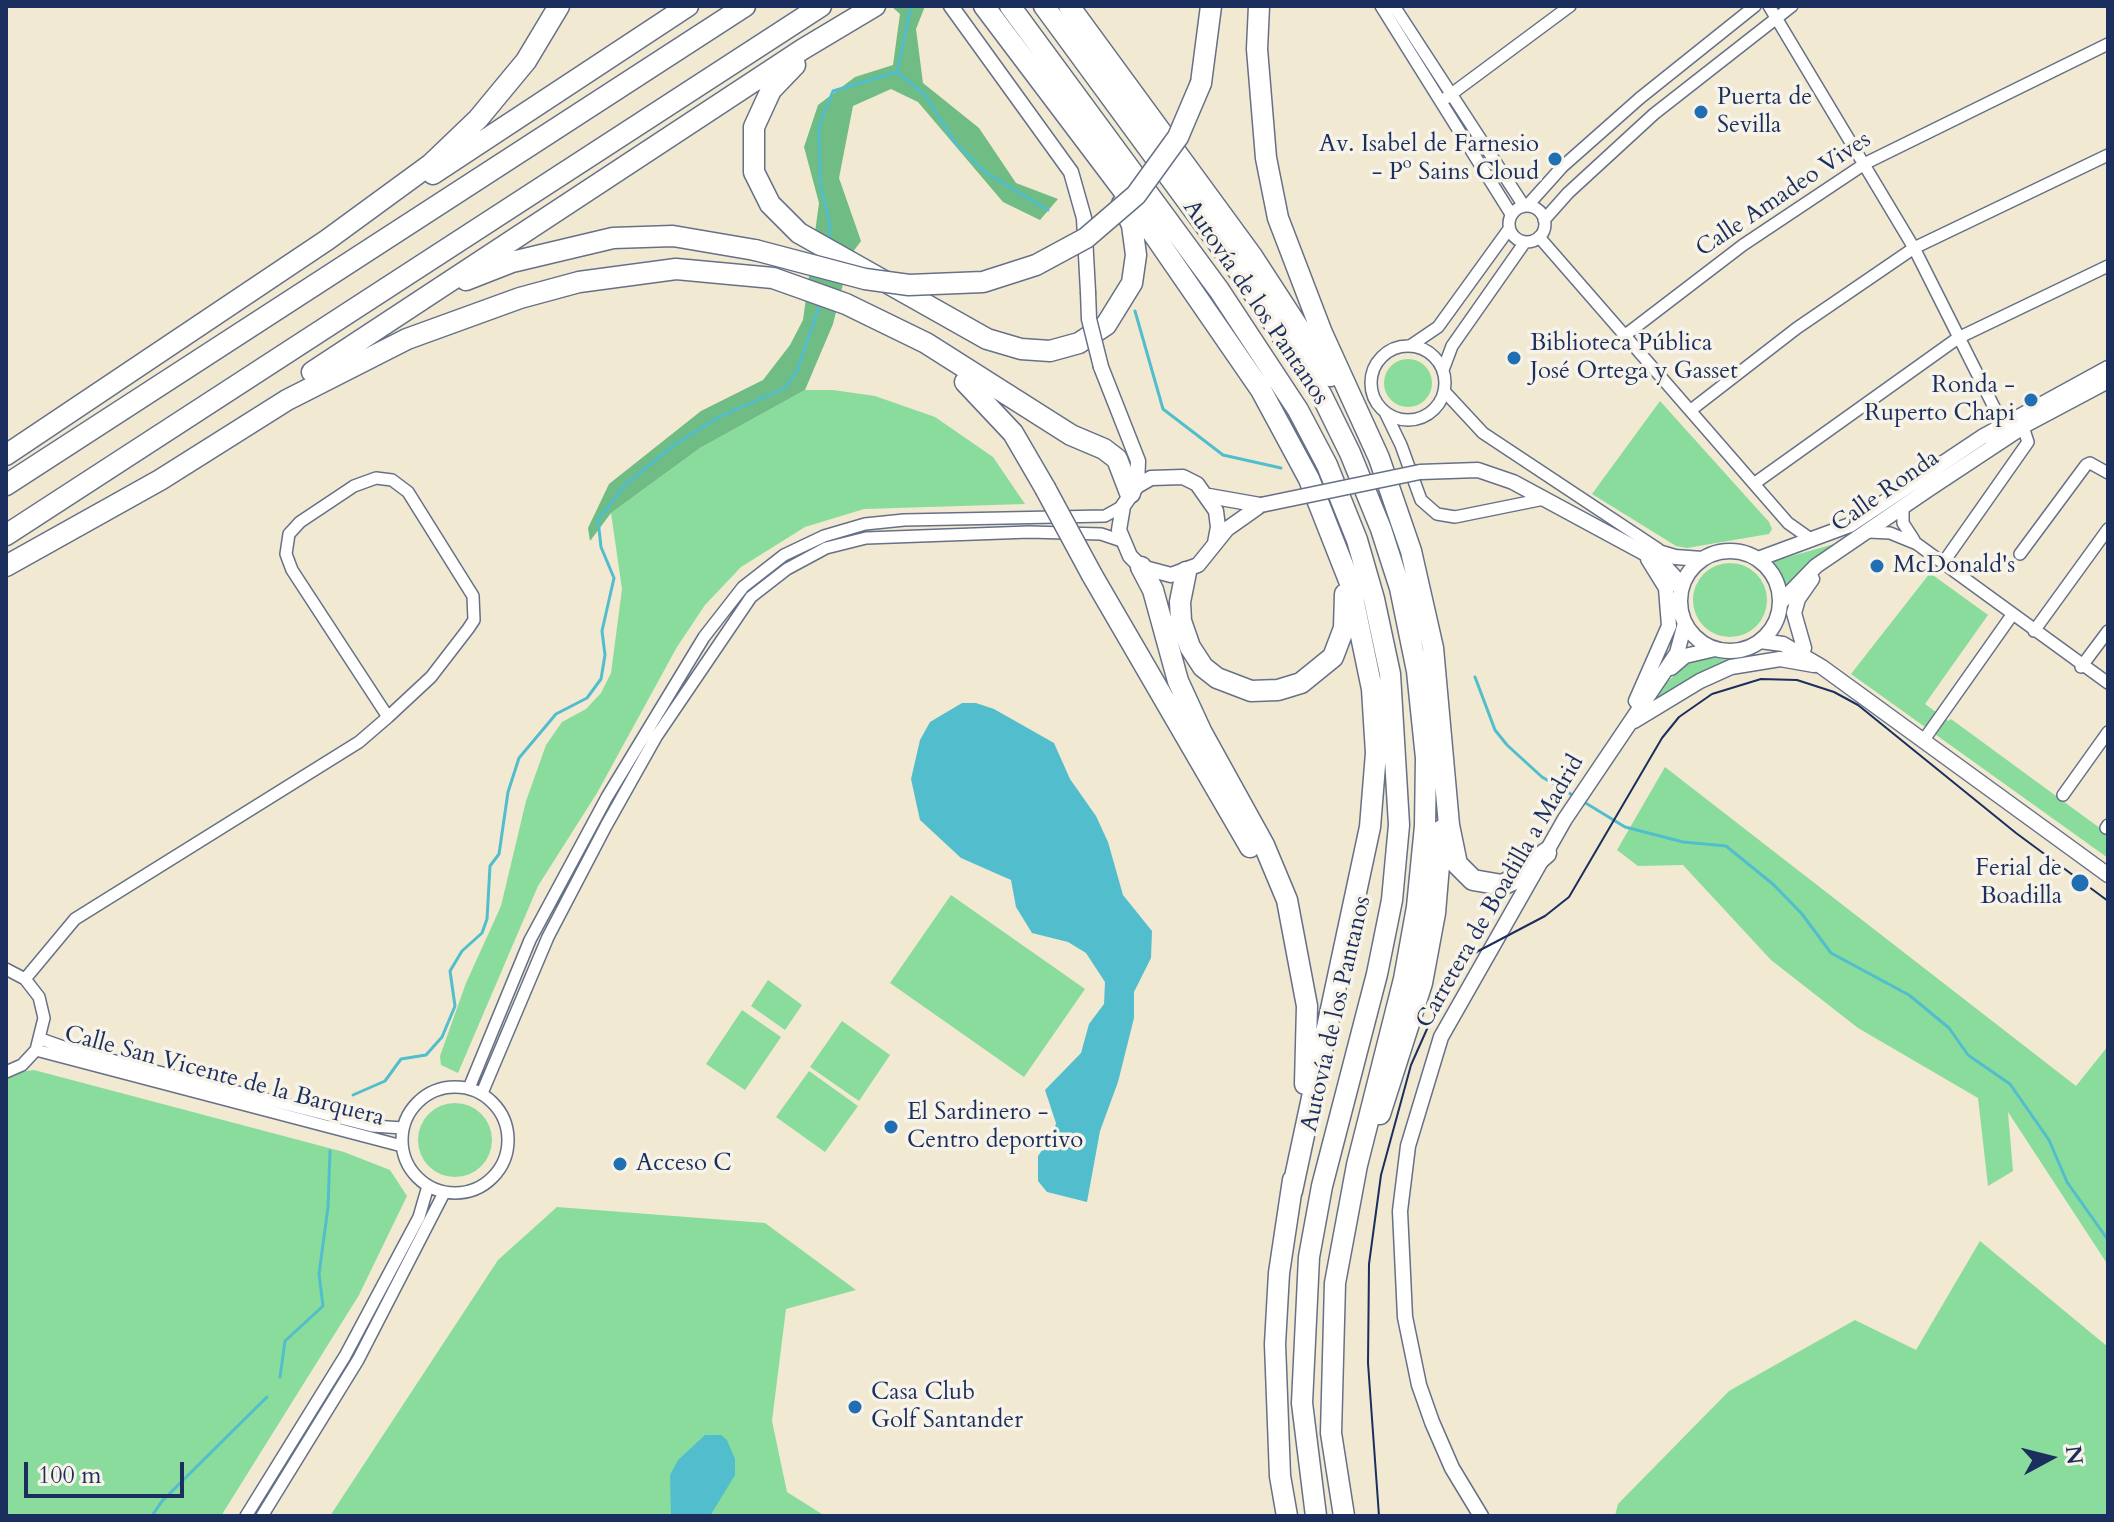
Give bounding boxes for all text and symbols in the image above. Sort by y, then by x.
place label: Puerta de Sevilla [1717,84,1812,140]
marker: Puerta de Sevilla [1692,103,1710,121]
street label: Calle Amadeo Vives [1691,126,1877,264]
place label: Av. Isabel de Farnesio - Pº Sains Cloud [1319,131,1539,187]
marker: Av. Isabel de Farnesio - Pº Sains Cloud [1546,150,1564,168]
street label: Autovía de los Pantanos [1176,195,1334,411]
place label: Biblioteca Pública José Ortega y Gasset [1530,330,1738,386]
marker: Biblioteca Pública José Ortega y Gasset [1505,349,1523,367]
place label: Ronda - Ruperto Chapi [1864,372,2015,428]
marker: Ronda - Ruperto Chapi [2022,391,2040,409]
street label: Calle Ronda [1827,444,1945,540]
place label: McDonald's [1893,552,2015,580]
marker: McDonald's [1868,557,1886,575]
street label: Carretera de Boadilla a Madrid [1411,750,1591,1034]
place label: Ferial de Boadilla [1975,855,2062,911]
marker: Ferial de Boadilla [2069,872,2091,894]
street label: Autovía de los Pantanos [1296,893,1378,1135]
street label: Calle San Vicente de la Barquera [61,1020,387,1134]
place label: El Sardinero - Centro deportivo [907,1099,1083,1155]
marker: El Sardinero - Centro deportivo [882,1118,900,1136]
place label: Acceso C [636,1150,732,1178]
marker: Acceso C [611,1155,629,1173]
place label: Casa Club Golf Santander [871,1379,1023,1435]
marker: Casa Club Golf Santander [846,1398,864,1416]
north arrow [2010,1418,2090,1498]
text: N [2058,1444,2090,1466]
scale bar [28,1446,188,1496]
text: 100 m [38,1459,102,1492]

